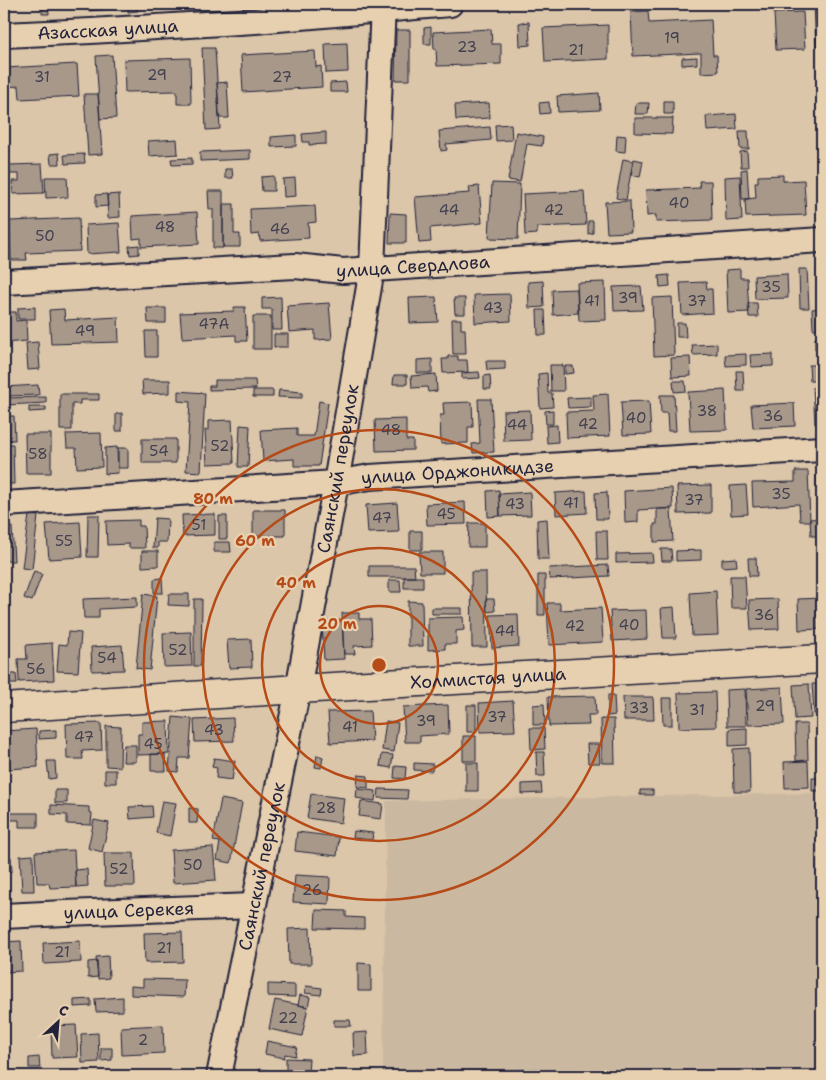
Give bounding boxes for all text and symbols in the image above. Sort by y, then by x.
street label: Азасская улица [37,14,179,45]
house number: 19 [664,28,680,48]
house number: 23 [457,37,477,57]
house number: 21 [568,40,584,60]
house number: 29 [147,65,167,85]
house number: 31 [34,67,50,87]
house number: 27 [272,67,292,87]
house number: 40 [669,193,689,213]
house number: 44 [439,200,459,220]
house number: 42 [544,200,564,220]
house number: 48 [155,217,175,237]
house number: 46 [270,219,290,239]
house number: 50 [35,226,55,246]
street label: улица Свердлова [335,250,491,283]
house number: 35 [761,277,781,297]
house number: 39 [618,288,638,308]
house number: 41 [584,291,600,311]
house number: 37 [687,291,707,311]
house number: 43 [483,298,503,318]
house number: 47А [199,314,230,334]
house number: 49 [75,321,95,341]
street label: Саянский переулок [311,382,365,555]
house number: 38 [697,401,717,421]
house number: 36 [763,406,783,426]
house number: 40 [626,408,646,428]
house number: 42 [578,414,598,434]
house number: 44 [507,415,527,435]
house number: 48 [381,420,401,440]
house number: 52 [211,436,229,456]
house number: 54 [149,441,169,461]
house number: 58 [28,444,48,464]
street label: улица Орджоникидзе [359,454,555,490]
house number: 35 [771,484,791,504]
text: 80 m [193,489,233,509]
house number: 37 [684,490,704,510]
house number: 41 [563,493,579,513]
house number: 43 [505,494,525,514]
house number: 45 [436,504,456,524]
house number: 47 [372,508,392,528]
house number: 51 [192,515,206,535]
house number: 55 [55,531,73,551]
text: 60 m [235,531,275,551]
text: 40 m [276,573,316,593]
house number: 36 [754,605,774,625]
text: 20 m [317,614,357,634]
house number: 40 [619,615,639,635]
house number: 42 [565,616,585,636]
house number: 44 [495,621,515,641]
house number: 52 [169,640,187,660]
house number: 54 [97,648,117,668]
centre of rings [370,656,388,674]
house number: 56 [26,659,46,679]
street label: Холмистая улица [409,662,567,695]
house number: 29 [755,696,775,716]
house number: 33 [629,698,649,718]
house number: 31 [689,700,705,720]
house number: 37 [487,707,507,727]
house number: 39 [416,711,436,731]
house number: 41 [342,717,358,737]
house number: 43 [204,720,224,740]
house number: 47 [74,727,94,747]
house number: 45 [143,734,163,754]
street label: Саянский переулок [233,780,291,953]
house number: 28 [316,798,336,818]
house number: 50 [183,855,203,875]
house number: 52 [110,859,128,879]
house number: 26 [302,880,322,900]
street label: улица Серекея [63,896,195,925]
house number: 21 [156,938,172,958]
house number: 21 [54,942,70,962]
north arrow [32,998,82,1048]
text: С [56,1000,72,1020]
house number: 22 [278,1008,298,1028]
house number: 2 [138,1030,148,1050]

